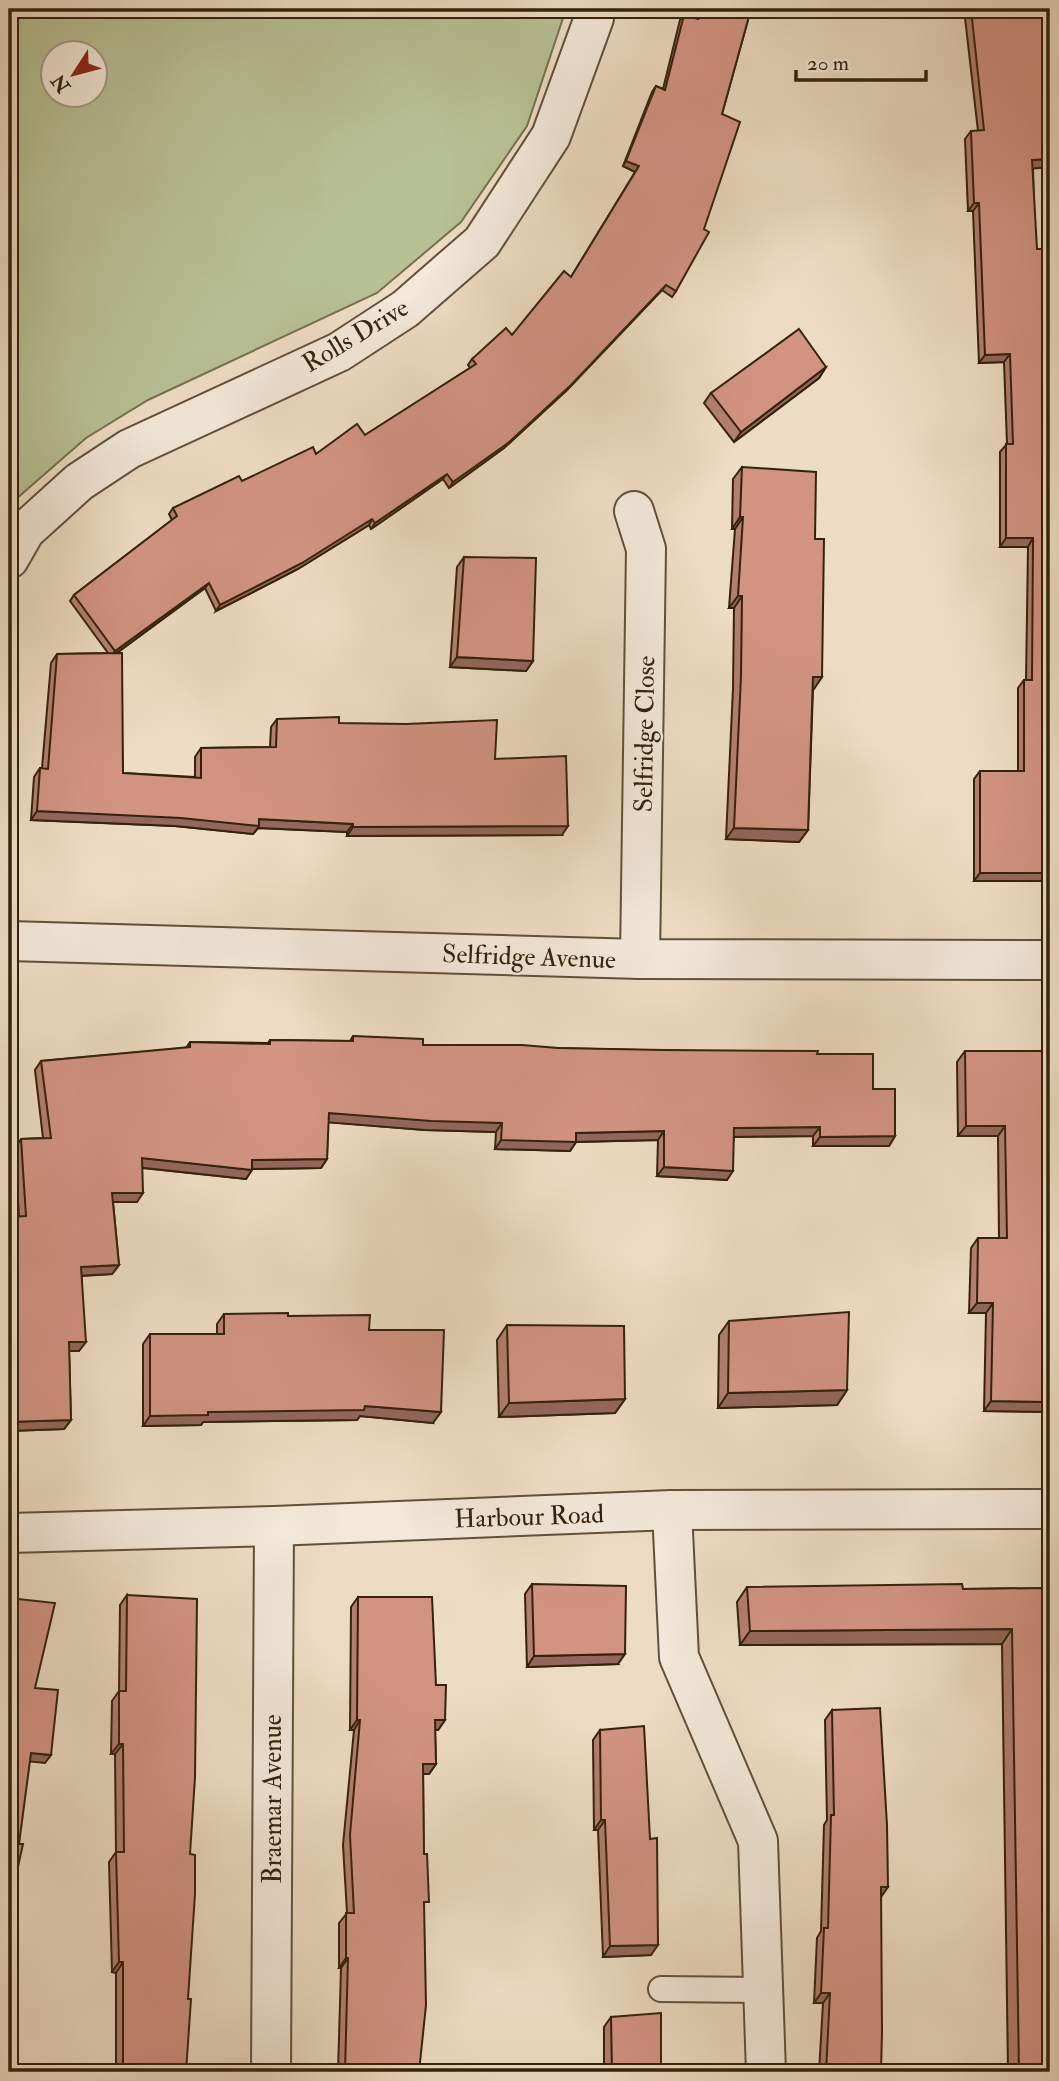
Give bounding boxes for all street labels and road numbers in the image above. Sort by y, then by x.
street label: Rolls Drive [297,292,414,380]
street label: Selfridge Close [628,655,662,813]
street label: Selfridge Avenue [441,938,617,976]
street label: Harbour Road [454,1498,605,1536]
street label: Braemar Avenue [257,1714,289,1884]

